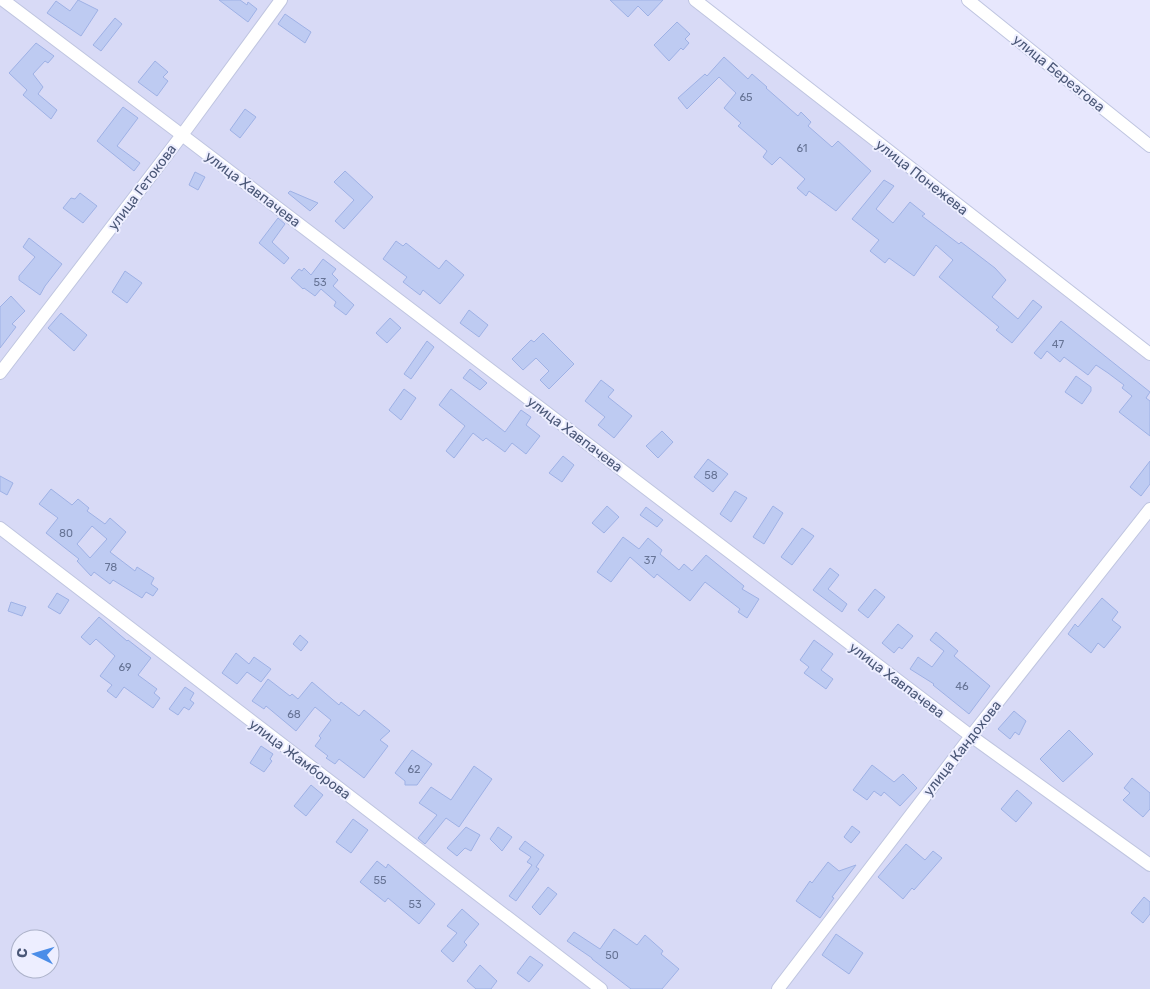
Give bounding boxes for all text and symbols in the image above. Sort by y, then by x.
street label: улица Березгова [1009,31,1108,116]
house number: 65 [739,91,753,104]
street label: улица Понежева [872,136,971,219]
street label: улица Гетокова [105,141,180,234]
house number: 61 [796,142,808,155]
street label: улица Хавпачева [202,148,304,231]
house number: 53 [313,276,327,289]
house number: 47 [1052,338,1064,351]
street label: улица Хавпачева [524,393,626,476]
house number: 58 [704,469,718,482]
house number: 80 [59,527,73,540]
house number: 37 [644,554,656,567]
house number: 78 [105,561,117,574]
street label: улица Хавпачева [846,639,948,722]
house number: 69 [118,661,132,674]
house number: 46 [955,680,969,693]
street label: улица Кандохова [920,697,1005,799]
house number: 68 [287,708,301,721]
street label: улица Жамборова [245,716,354,803]
house number: 62 [407,763,421,776]
house number: 55 [373,874,387,887]
house number: 53 [408,898,422,911]
north arrow [10,929,60,979]
text: С [14,947,31,959]
house number: 50 [605,949,619,962]

